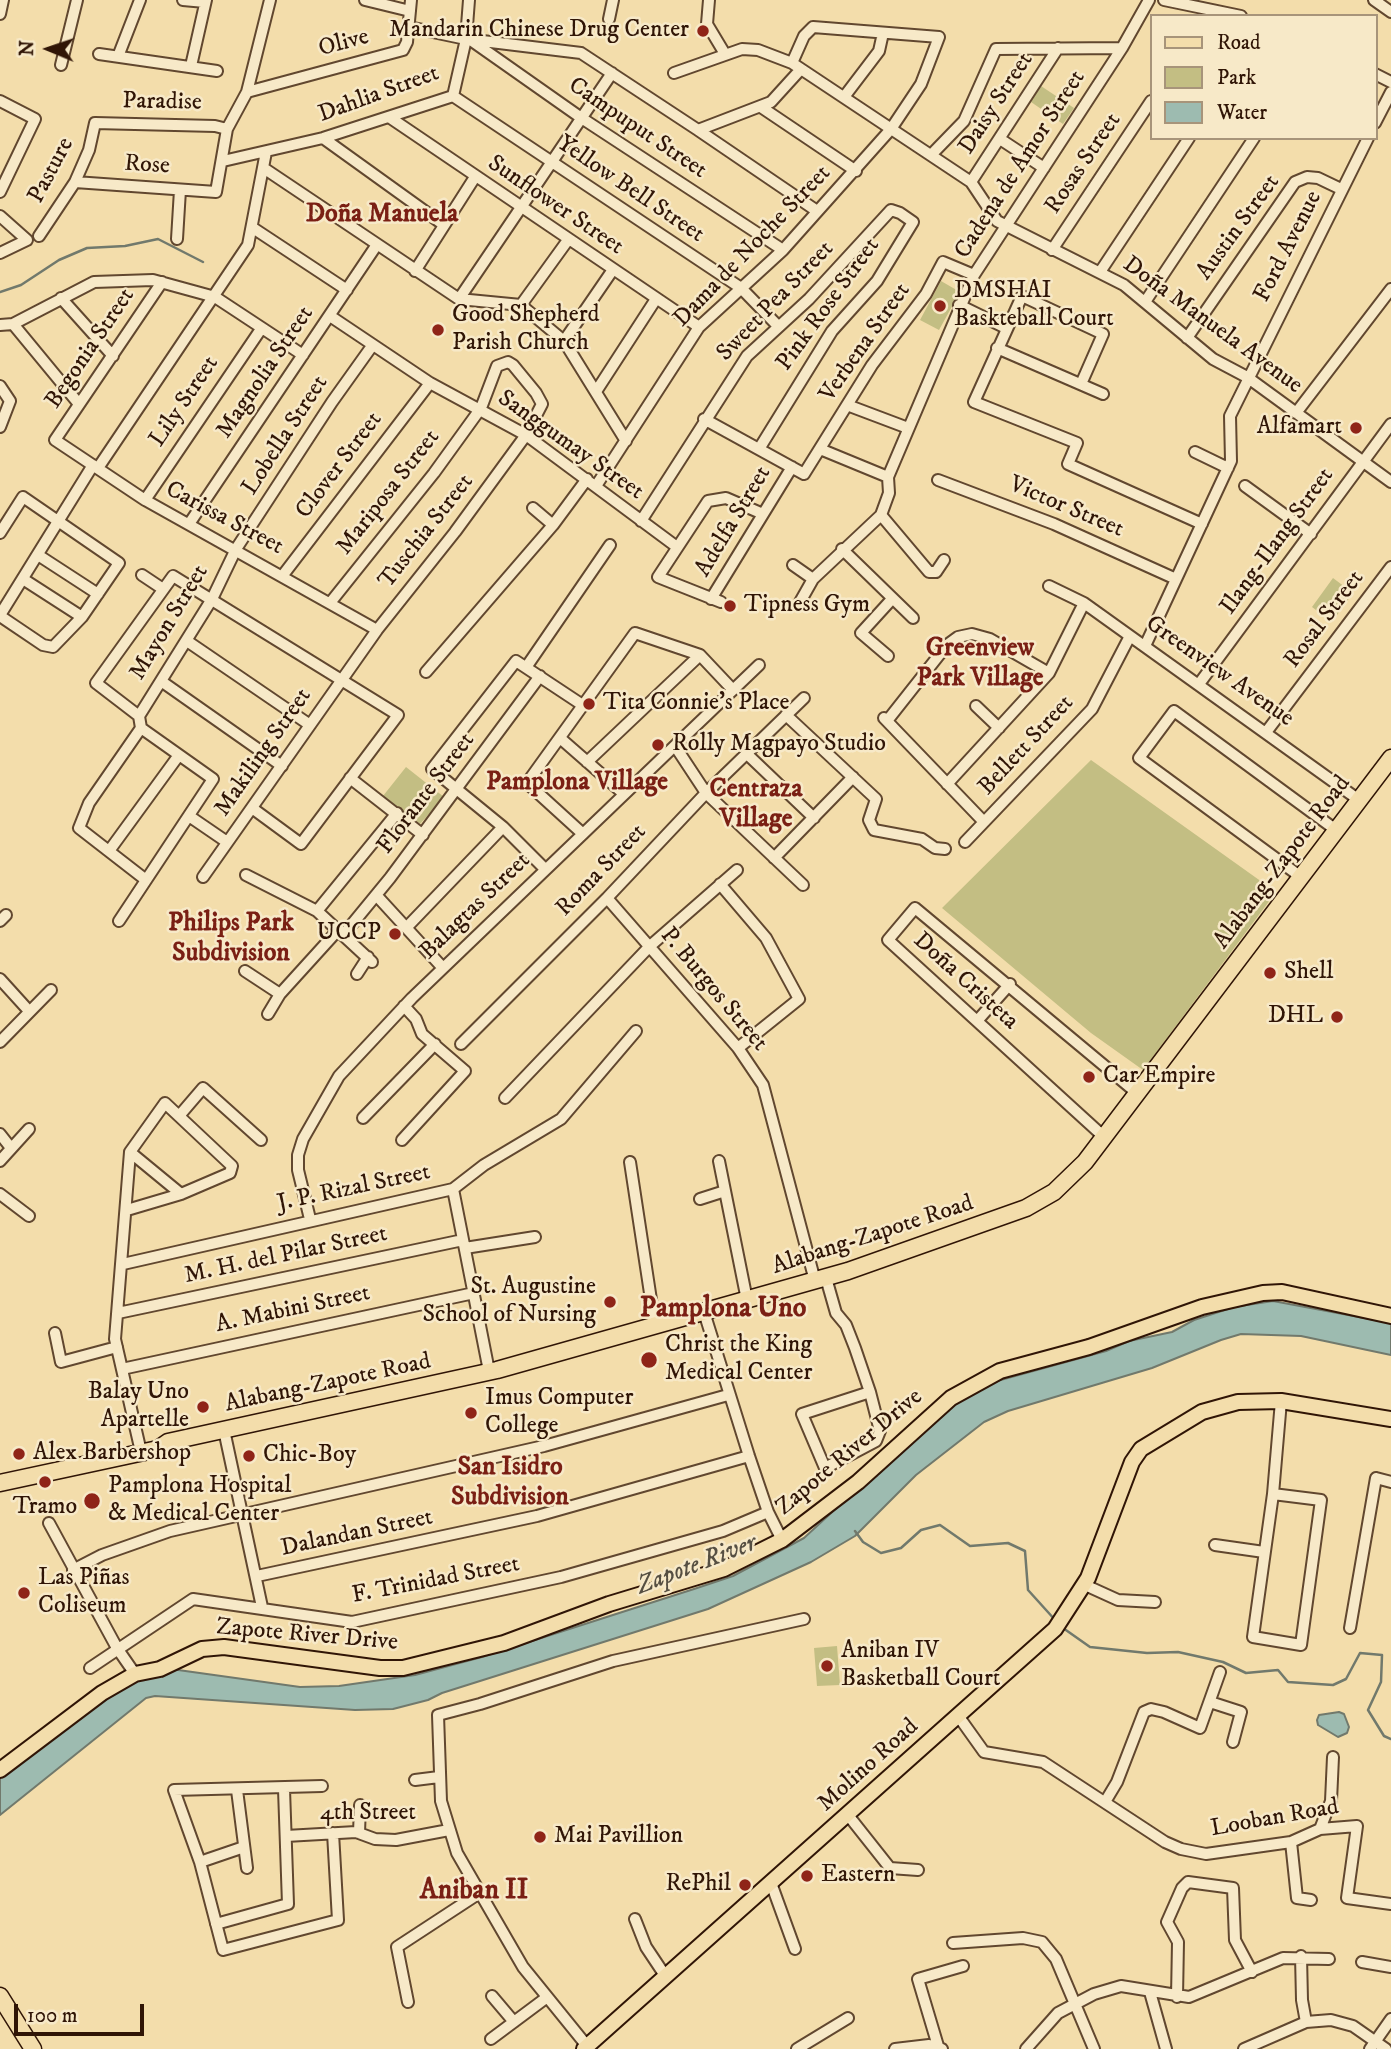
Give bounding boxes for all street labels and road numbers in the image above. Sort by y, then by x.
street label: Olive [316,24,372,64]
street label: Daisy Street [953,48,1041,160]
street label: Dahlia Street [315,60,443,130]
street label: Cadena de Amor Street [949,65,1093,265]
street label: Campuput Street [562,72,712,186]
street label: Paradise [122,88,202,118]
street label: Rosas Street [1040,108,1128,220]
street label: Yellow Bell Street [551,130,709,250]
street label: Pasture [23,133,81,209]
street label: Rose [123,150,171,182]
street label: Sunflower Street [481,150,629,262]
street label: Dama de Noche Street [668,160,838,334]
street label: Austin Street [1191,170,1287,286]
street label: Ford Avenue [1249,187,1329,307]
street label: Pink Rose Street [771,233,887,377]
street label: Sweet Pea Street [711,236,841,368]
street label: Doña Manuela Avenue [1116,251,1308,401]
street label: Verbena Street [814,278,918,408]
street label: Begonia Street [40,283,142,415]
street label: Magnolia Street [211,301,321,445]
street label: Lily Street [144,351,226,453]
street label: Lobella Street [237,371,335,501]
street label: Sanggumay Street [491,385,649,507]
street label: Clover Street [291,407,389,525]
street label: Mariposa Street [331,425,447,561]
street label: Adelfa Street [690,461,778,583]
street label: Ilang-Ilang Street [1215,463,1341,621]
street label: Tuschia Street [373,469,481,595]
street label: Victor Street [1004,471,1128,545]
street label: Carissa Street [160,476,288,562]
street label: Mayon Street [124,560,216,686]
street label: Rosal Street [1279,565,1371,675]
street label: Greenview Avenue [1139,610,1299,734]
street label: Makiling Street [209,683,319,823]
street label: Bellett Street [973,690,1081,802]
street label: Florante Street [372,728,482,860]
street label: Alabang-Zapote Road [1208,771,1358,955]
street label: Roma Street [551,819,653,923]
street label: Balagtas Street [415,847,537,967]
street label: P. Burgos Street [653,922,773,1058]
street label: Doña Cristeta [906,927,1024,1037]
street label: J. P. Rizal Street [275,1159,433,1219]
street label: Alabang-Zapote Road [769,1190,977,1282]
street label: M. H. del Pilar Street [182,1220,390,1292]
street label: A. Mabini Street [213,1280,373,1340]
street label: Alabang-Zapote Road [222,1348,434,1420]
street label: Zapote River Drive [771,1383,929,1523]
street label: Dalandan Street [278,1504,436,1564]
street label: F. Trinidad Street [350,1551,522,1611]
street label: Zapote River Drive [215,1614,399,1658]
street label: Molino Road [813,1713,925,1819]
street label: Looban Road [1209,1794,1341,1844]
street label: 4th Street [320,1800,416,1828]

